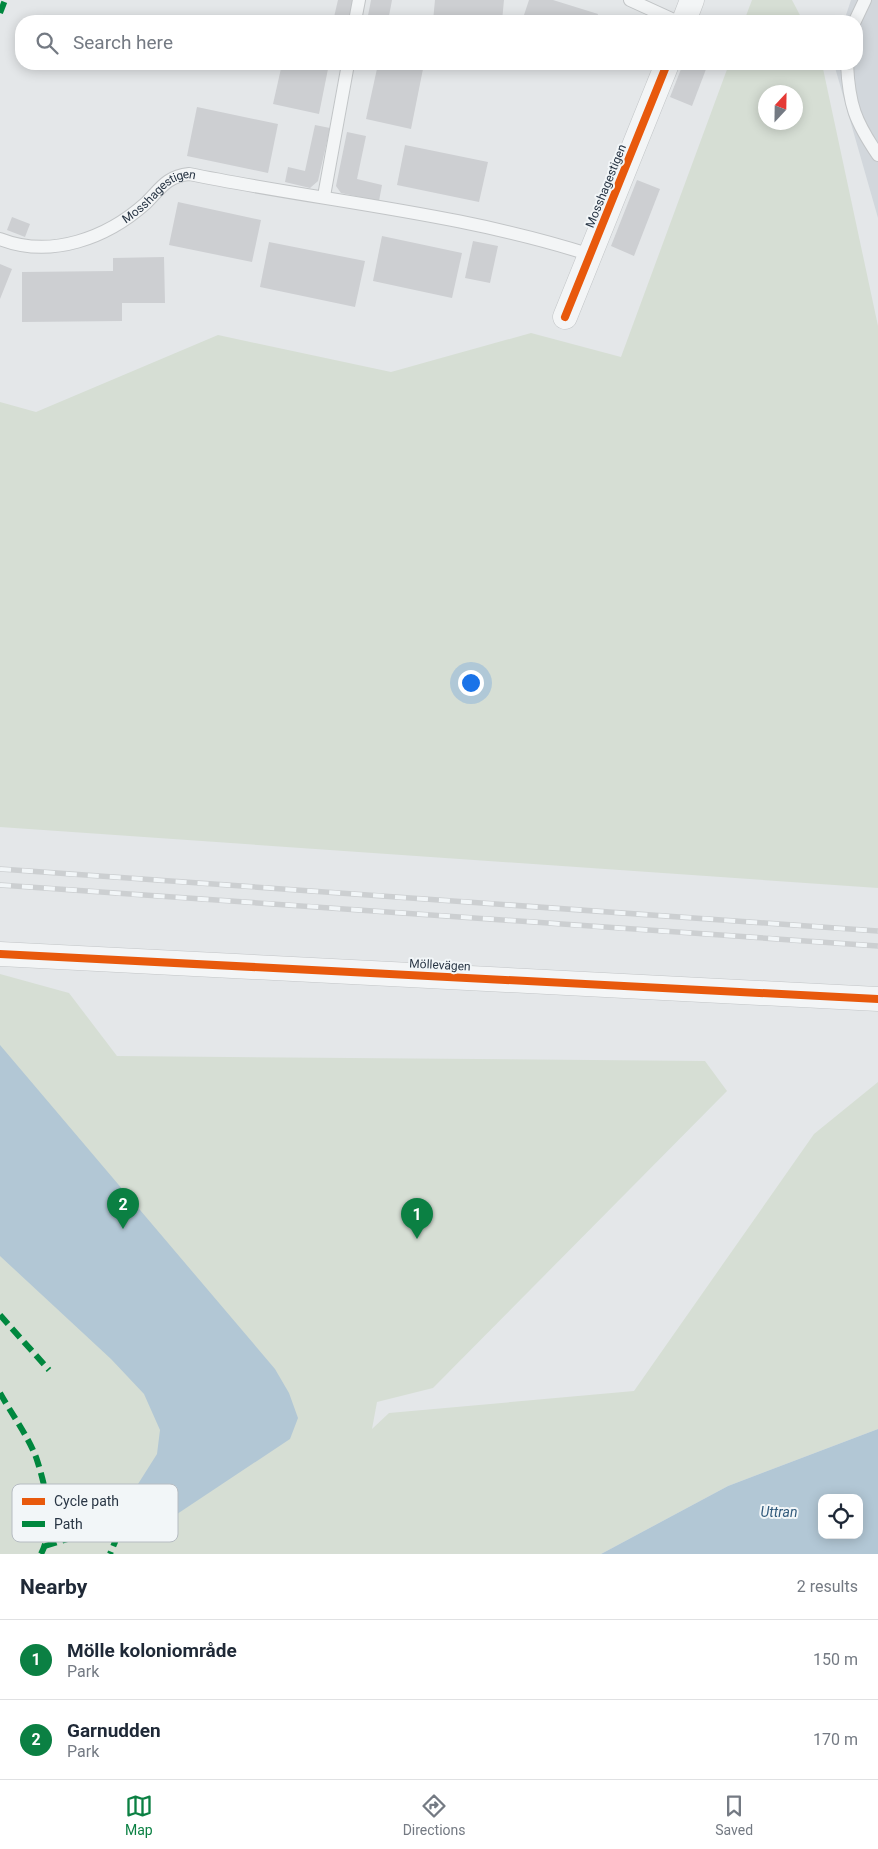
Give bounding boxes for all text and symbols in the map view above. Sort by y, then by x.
search box [15,15,863,70]
icon: search [33,29,61,57]
text: Search here [73,31,173,54]
north arrow [758,85,803,130]
street label: Mosshagestigen [583,142,629,230]
street label: Mosshagestigen [119,167,197,226]
your location [458,670,484,696]
street label: Möllevägen [409,956,471,974]
pin: 2 [107,1188,139,1229]
pin: 1 [401,1198,433,1239]
legend [12,1484,178,1542]
text: Cycle path [54,1493,119,1509]
map controls [818,1494,863,1539]
button: locate [818,1494,863,1539]
water label: Uttran [761,1504,797,1520]
text: Path [54,1516,83,1532]
text: Nearby [20,1575,87,1599]
text: 2 results [797,1577,858,1596]
text: Mölle koloniområde [67,1639,237,1662]
text: 1 [31,1650,41,1669]
text: 150 m [813,1650,858,1669]
text: Park [67,1662,99,1681]
text: Garnudden [67,1719,161,1742]
text: 2 [31,1730,41,1749]
text: 170 m [813,1730,858,1749]
text: Park [67,1742,99,1761]
tab: Map [125,1792,153,1838]
tab: Directions [403,1792,466,1838]
tab: Saved [715,1792,753,1838]

